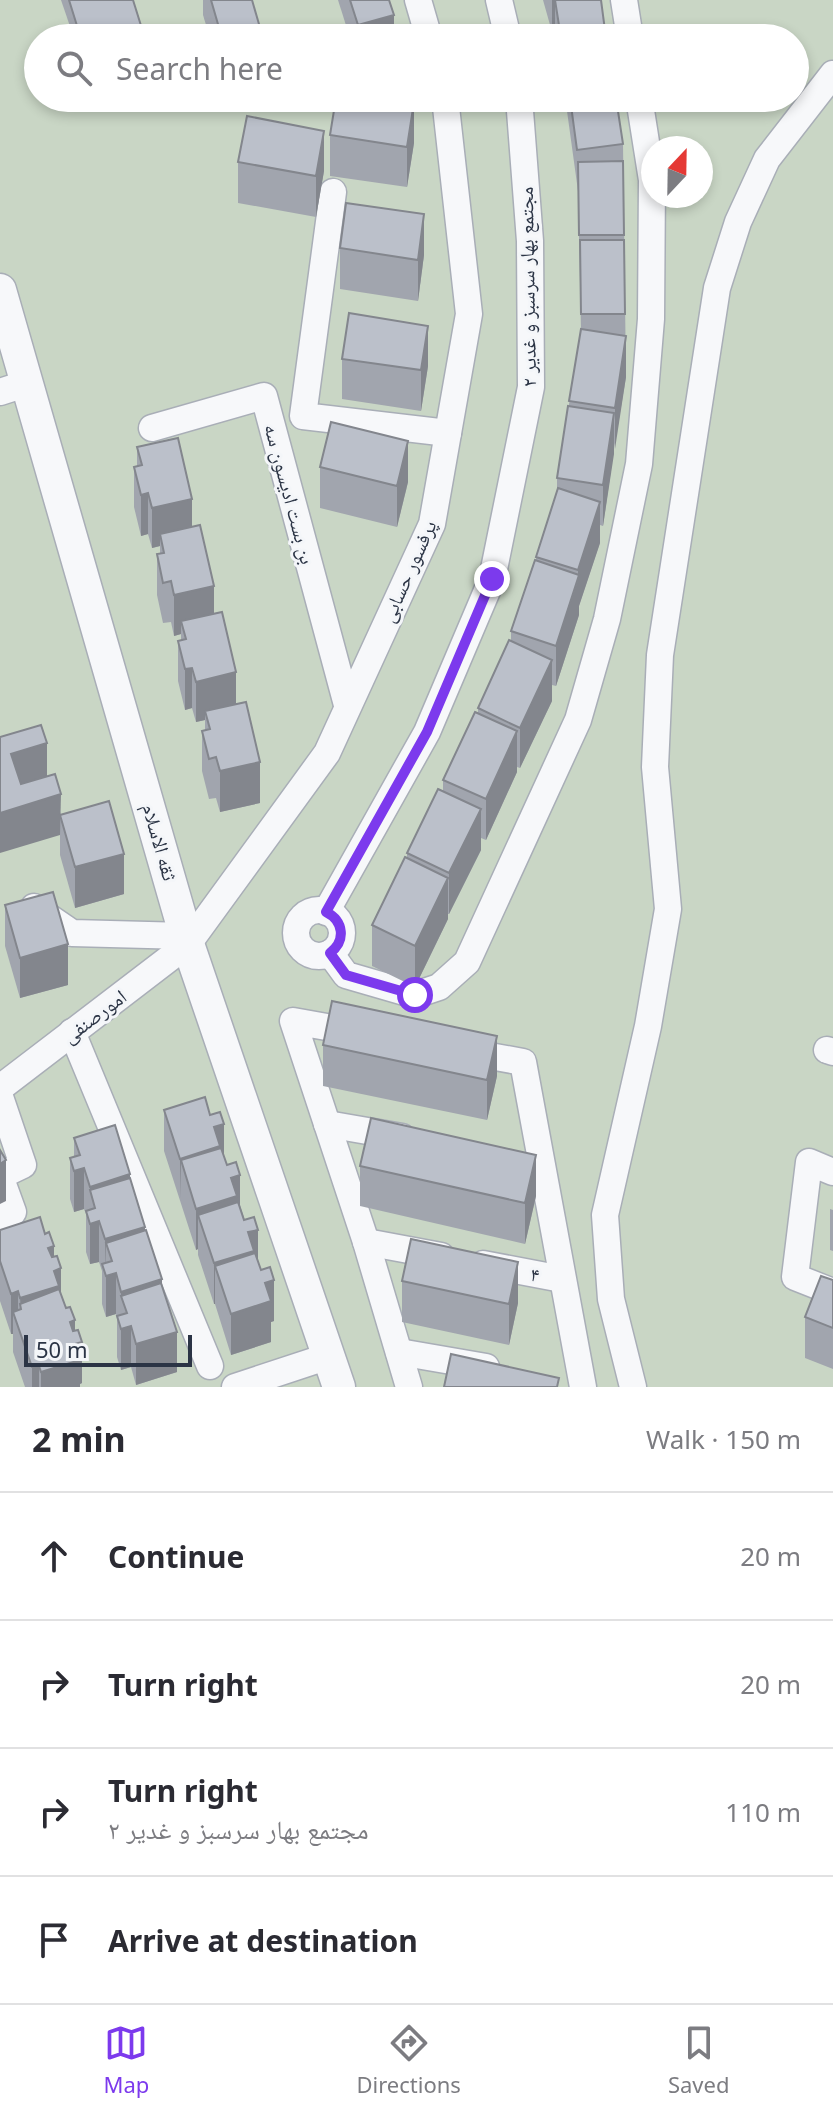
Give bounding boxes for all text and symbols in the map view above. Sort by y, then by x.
search box [24,24,809,112]
icon: search [52,46,96,90]
text: Search here [116,48,283,89]
north arrow [641,136,713,208]
street label: مجتمع بهار سرسبز و غدیر ۲ [512,187,542,387]
street label: بن بست ادیسون سه [258,421,322,567]
street label: پرفسور حسابی [373,516,443,626]
route end [474,561,510,597]
street label: ثقه الاسلام [135,800,184,884]
route start [397,977,433,1013]
street label: امورصنفی [56,983,132,1049]
street label: ۴ [528,1260,542,1288]
scale bar [24,1331,192,1367]
text: 50 m [36,1334,87,1364]
text: 2 min [32,1416,126,1462]
text: Walk · 150 m [646,1421,801,1457]
icon: ahead [32,1534,76,1578]
text: Continue [108,1536,244,1577]
text: 20 m [740,1538,801,1574]
icon: right [32,1662,76,1706]
text: Turn right [108,1664,258,1705]
text: 20 m [740,1666,801,1702]
text: Turn right [108,1770,258,1811]
icon: right [32,1790,76,1834]
text: 110 m [725,1794,801,1830]
text: مجتمع بهار سرسبز و غدیر ۲ [108,1811,369,1847]
icon: arrive [32,1918,76,1962]
text: Arrive at destination [108,1920,418,1961]
tab: Map [104,2021,149,2099]
tab: Directions [356,2021,461,2099]
tab: Saved [668,2021,729,2099]

